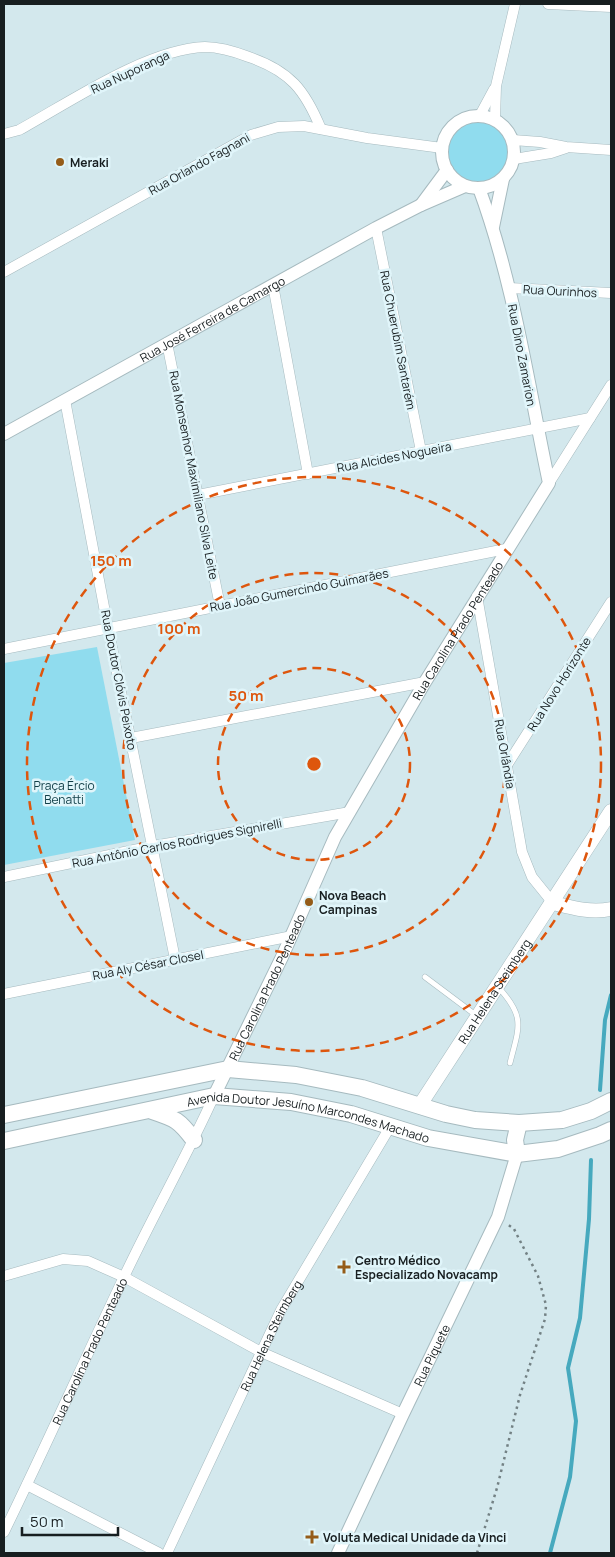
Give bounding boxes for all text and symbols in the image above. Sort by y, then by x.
street label: Rua Nuporanga [88,46,172,98]
street label: Rua Orlando Fagnani [145,129,253,199]
place label: Meraki [70,154,109,171]
marker: Meraki [54,156,66,168]
street label: Rua Chuerubim Santarém [376,269,420,411]
street label: Rua José Ferreira de Camargo [137,272,288,366]
street label: Rua Ourinhos [522,281,598,301]
street label: Rua Dino Zamarion [504,303,540,407]
street label: Rua Monsenhor Maximiliano Silva Leite [165,369,223,581]
street label: Rua Alcides Nogueira [335,438,453,476]
text: 150 m [90,550,132,571]
street label: Rua Carolina Prado Penteado [408,558,507,703]
street label: Rua João Gumercindo Guimarães [208,564,390,616]
street label: Rua Doutor Clóvis Peixoto [97,609,141,751]
text: 100 m [158,618,200,639]
street label: Rua Novo Horizonte [523,634,595,734]
text: 50 m [228,685,264,706]
street label: Rua Orlândia [491,718,519,790]
centre of rings [305,755,323,773]
park label: Praça Ércio Benatti [33,777,95,808]
street label: Rua Antônio Carlos Rodrigues Signirelli [71,814,283,872]
place label: Nova Beach Campinas [319,887,386,918]
marker: Nova Beach Campinas [303,896,315,908]
street label: Rua Carolina Prado Penteado [224,911,309,1063]
street label: Rua Helena Steimberg [454,935,535,1047]
street label: Rua Aly César Closel [91,946,205,984]
street label: Avenida Doutor Jesuíno Marcondes Machado [185,1087,432,1146]
place label: Centro Médico Especializado Novacamp [355,1252,498,1283]
marker: Centro Médico Especializado Novacamp [337,1260,351,1274]
street label: Rua Carolina Prado Penteado [48,1275,131,1427]
street label: Rua Helena Steimberg [236,1277,306,1394]
street label: Rua Piquete [409,1321,454,1389]
scale bar [22,1504,119,1536]
text: 50 m [30,1511,64,1532]
place label: Voluta Medical Unidade da Vinci [323,1529,506,1546]
marker: Voluta Medical Unidade da Vinci [305,1530,319,1544]

